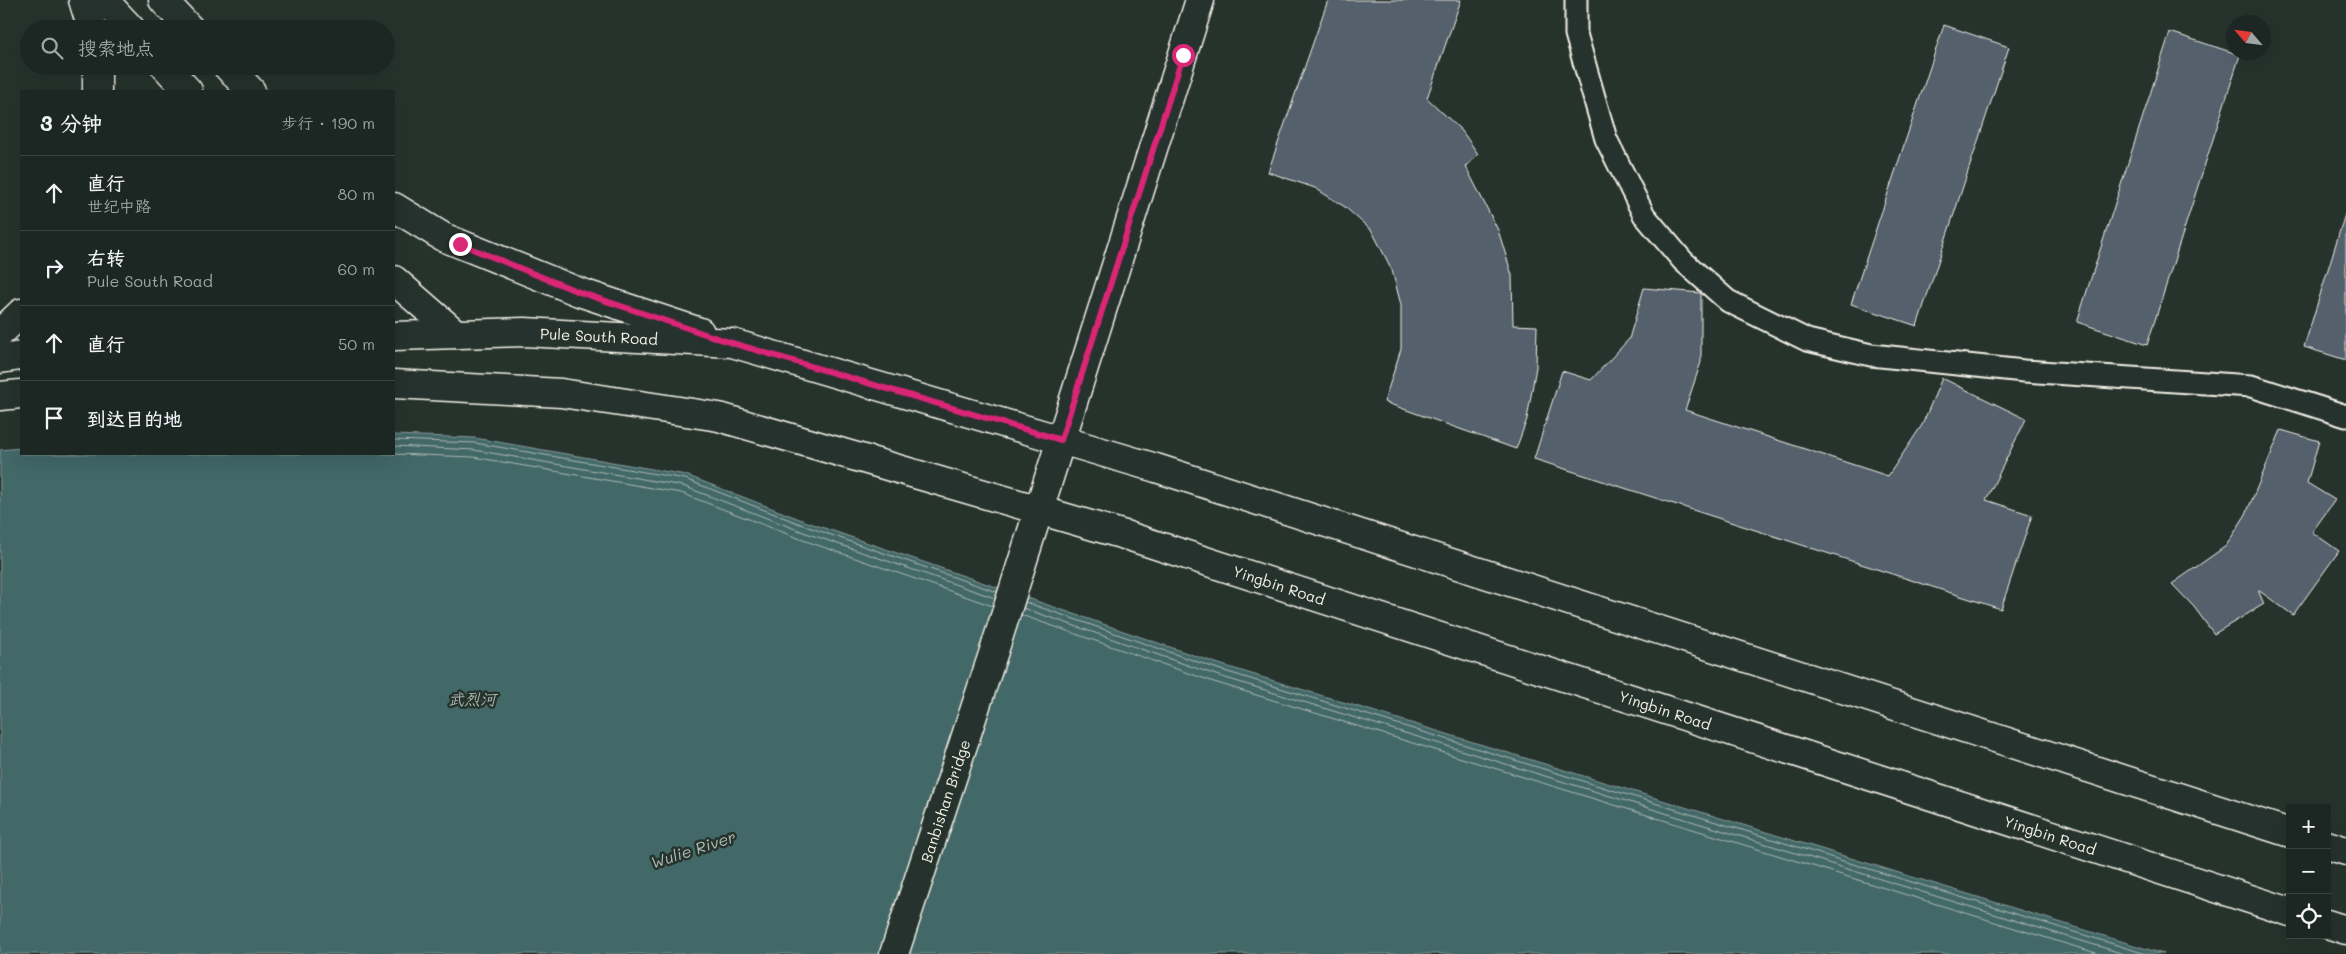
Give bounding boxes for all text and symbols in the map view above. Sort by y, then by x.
north arrow [2226,15,2271,60]
search box [20,20,395,75]
icon: search [38,34,66,62]
text: 搜索地点 [78,35,154,60]
route start [1172,44,1195,67]
text: 3 分钟 [40,109,102,136]
text: 步行 · 190 m [281,112,375,133]
text: 直行 [87,170,125,195]
icon: ahead [40,179,68,207]
text: 80 m [338,183,375,204]
text: 世纪中路 [87,195,151,216]
route end [449,233,472,256]
text: 右转 [87,245,125,270]
icon: right [40,254,68,282]
text: 60 m [338,258,375,279]
text: Pule South Road [87,270,213,291]
street label: Pule South Road [540,323,658,349]
icon: ahead [40,329,68,357]
text: 直行 [87,331,125,356]
text: 50 m [338,333,375,354]
icon: arrive [40,404,68,432]
text: 到达目的地 [87,406,182,431]
street label: Yingbin Road [1230,561,1328,609]
street label: Yingbin Road [1616,686,1714,734]
water label: 武烈河 [448,688,499,709]
street label: Banbishan Bridge [916,737,974,865]
map controls [2286,804,2331,939]
button: + [2286,804,2331,849]
street label: Yingbin Road [2001,811,2099,859]
water label: Wulie River [648,825,738,873]
button: − [2286,849,2331,894]
button: locate [2286,894,2331,939]

